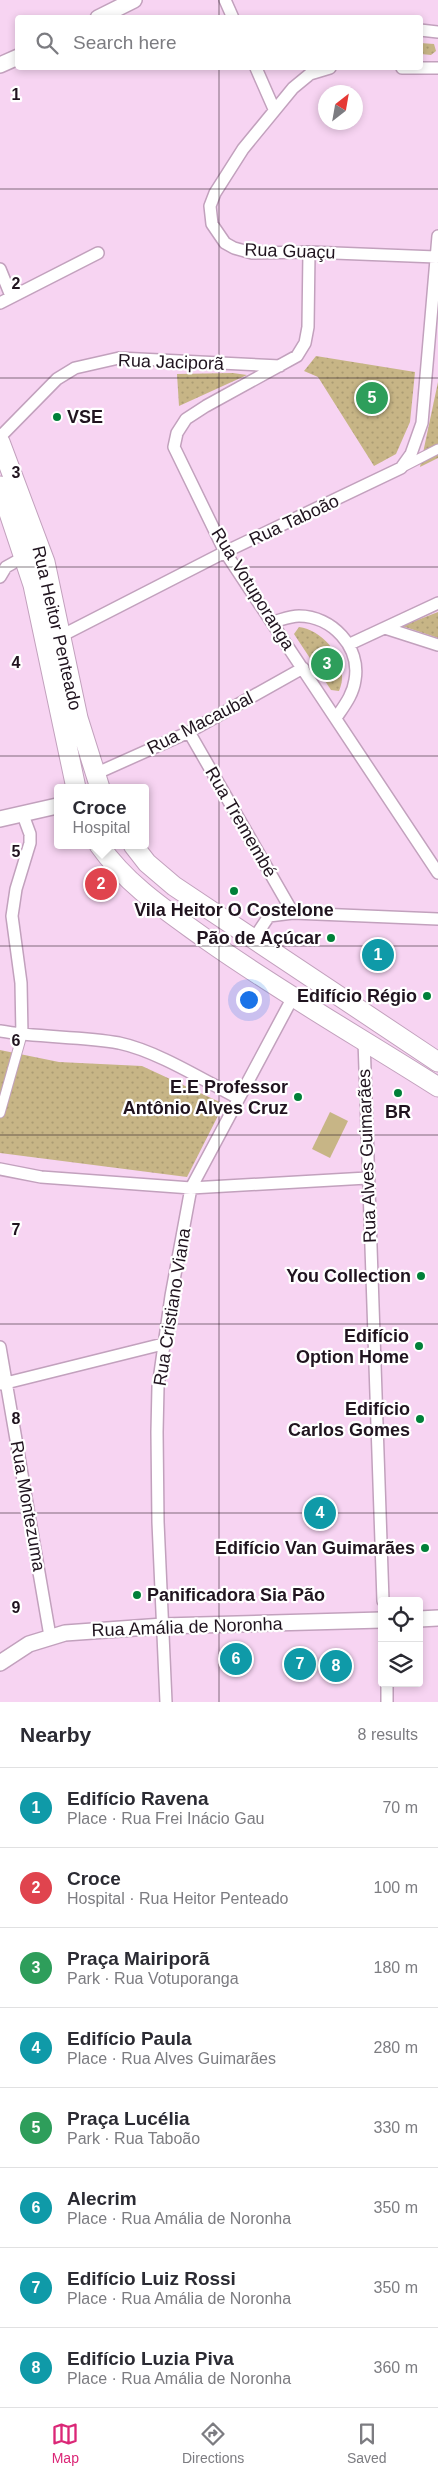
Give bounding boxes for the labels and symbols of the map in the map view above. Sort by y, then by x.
north arrow [318,85,363,130]
text: 1 [12,86,21,103]
street label: Rua Guaçu [244,239,336,263]
text: 2 [12,275,21,292]
street label: Rua Jaciporã [118,350,225,374]
pin: 5 [356,379,388,417]
place label: VSE [67,407,103,427]
marker: VSE [51,411,63,423]
text: 3 [12,464,21,481]
street label: Rua Taboão [246,490,342,550]
street label: Rua Votuporanga [207,524,299,655]
street label: Rua Heitor Penteado [28,544,86,712]
pin: 3 [311,645,343,683]
text: 4 [12,654,21,671]
street label: Rua Macaubal [144,688,256,758]
street label: Rua Tremembé [201,763,281,881]
text: 5 [12,843,21,860]
pin: 2 [85,865,117,903]
marker: Vila Heitor O Costelone [228,885,240,897]
place label: Vila Heitor O Costelone [134,900,334,920]
place label: Pão de Açúcar [197,928,321,948]
marker: Pão de Açúcar [325,932,337,944]
pin: 1 [362,936,394,974]
place label: Edifício Régio [297,986,417,1006]
your location [236,987,262,1013]
marker: Edifício Régio [421,990,433,1002]
text: 6 [12,1032,21,1049]
street label: Rua Alves Guimarães [354,1069,380,1243]
place label: E.E Professor Antônio Alves Cruz [123,1077,288,1118]
marker: BR [392,1087,404,1099]
marker: E.E Professor Antônio Alves Cruz [292,1091,304,1103]
place label: BR [385,1102,411,1122]
text: 7 [12,1221,21,1238]
street label: Rua Cristiano Viana [150,1226,195,1387]
place label: You Collection [286,1266,411,1286]
marker: You Collection [415,1270,427,1282]
place label: Edifício Option Home [296,1326,409,1367]
marker: Edifício Option Home [413,1340,425,1352]
place label: Edifício Carlos Gomes [288,1399,410,1440]
text: 8 [12,1410,21,1427]
marker: Edifício Carlos Gomes [414,1413,426,1425]
street label: Rua Montezuma [7,1439,49,1574]
pin: 4 [304,1494,336,1532]
place label: Edifício Van Guimarães [215,1538,415,1558]
marker: Edifício Van Guimarães [419,1542,431,1554]
place label: Panificadora Sia Pão [147,1585,325,1605]
marker: Panificadora Sia Pão [131,1589,143,1601]
text: 9 [12,1599,21,1616]
street label: Rua Amália de Noronha [91,1614,284,1640]
pin: 6 [220,1640,252,1678]
pin: 7 [284,1645,316,1683]
pin: 8 [320,1647,352,1685]

